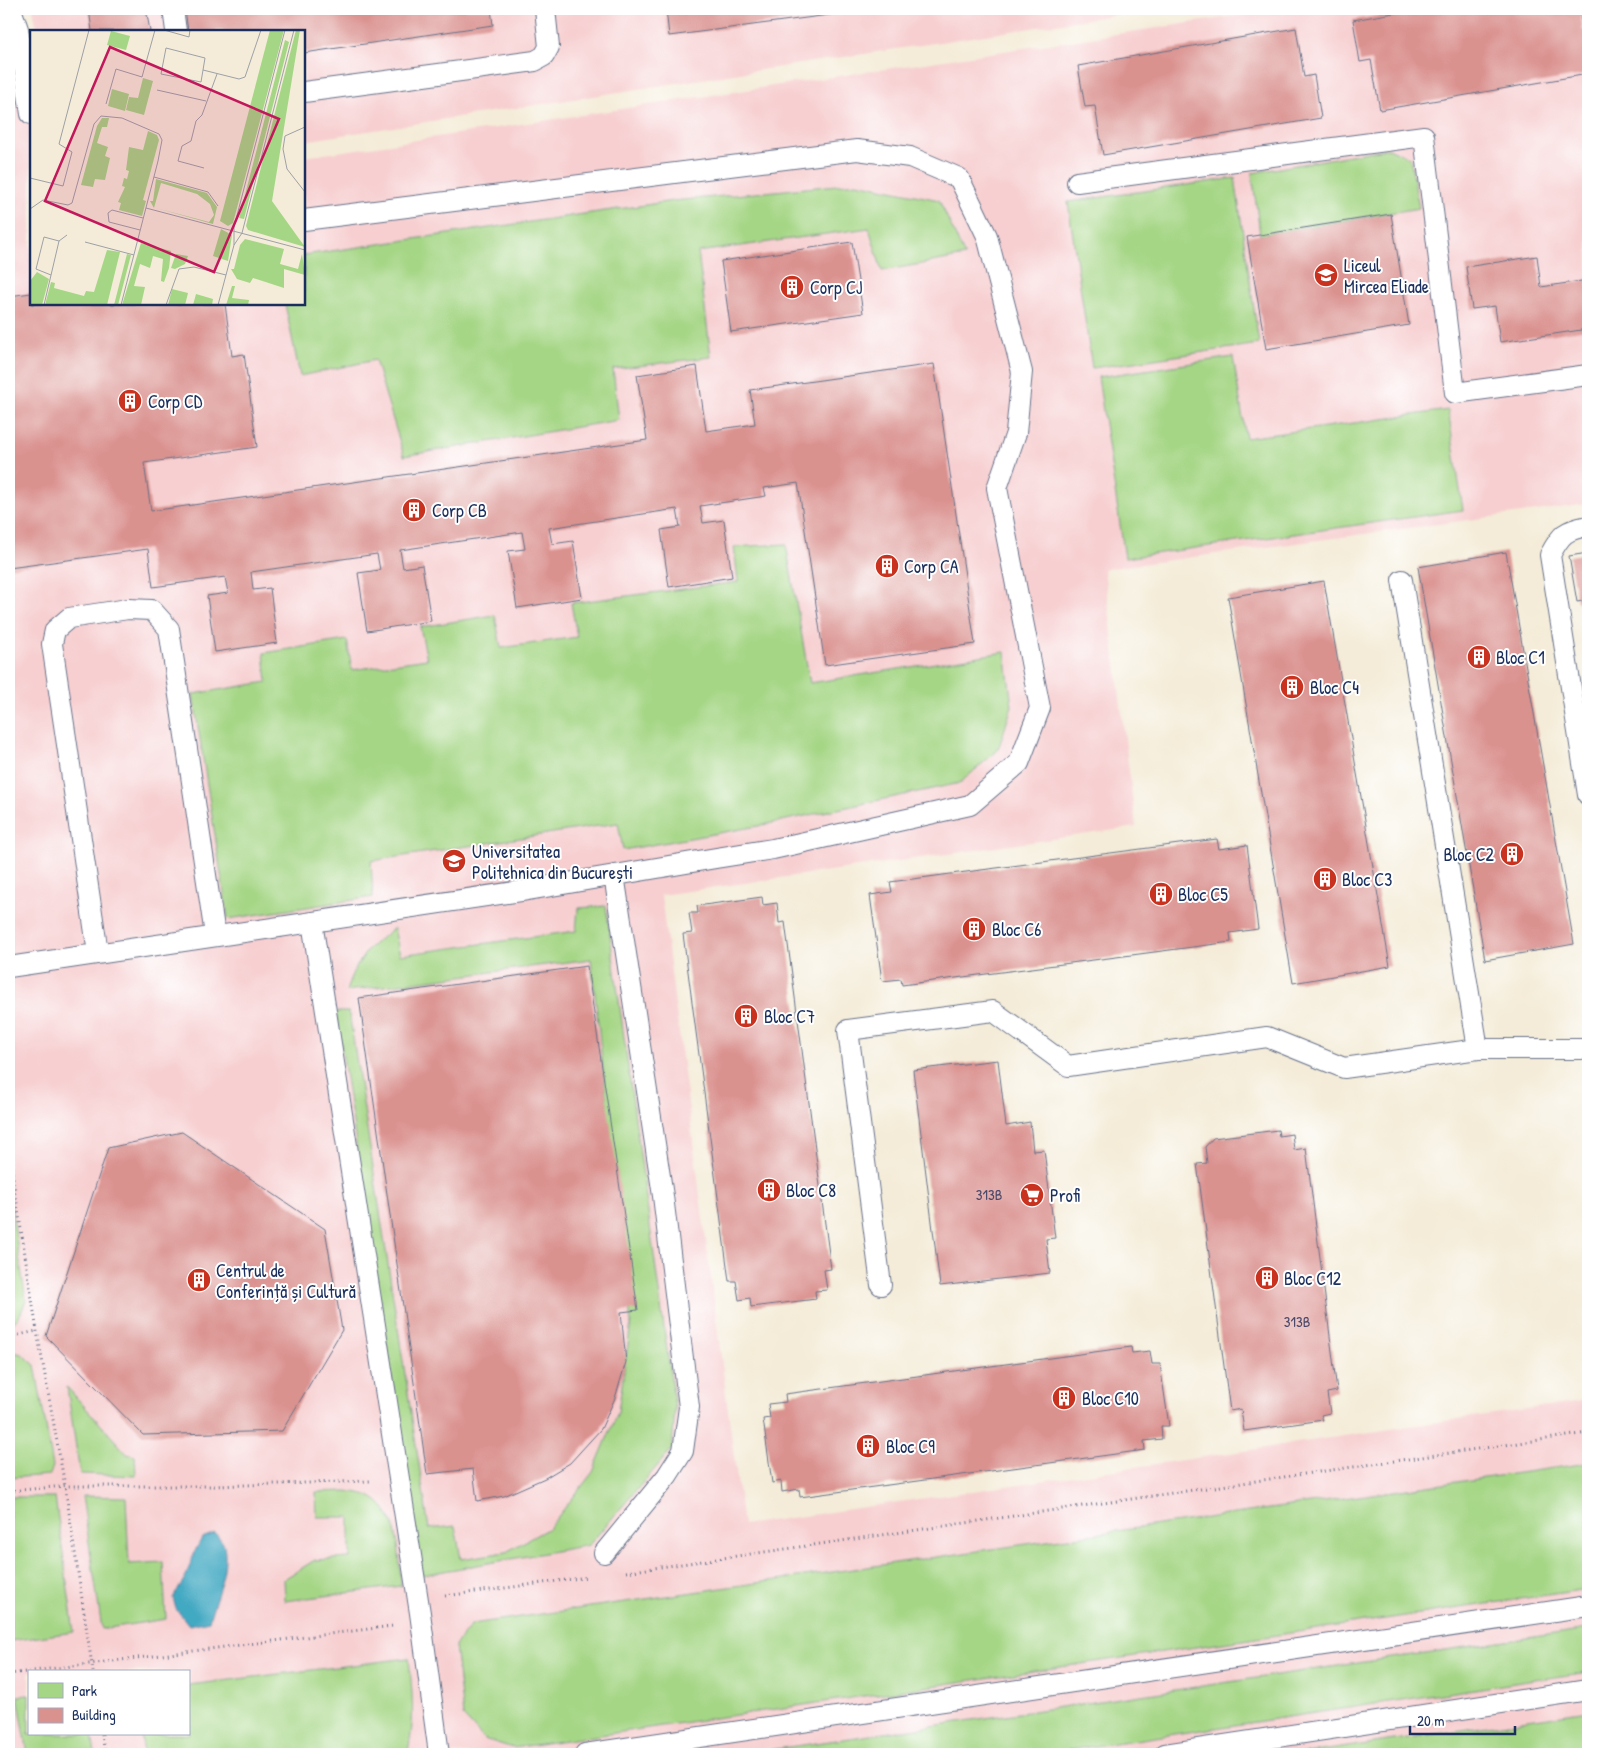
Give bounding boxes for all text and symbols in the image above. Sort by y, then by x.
inset map [30,30,305,305]
place label: Liceul Mircea Eliade [1344,253,1429,299]
school or university icon: Liceul Mircea Eliade [1313,262,1339,288]
building icon: Corp CJ [779,274,805,300]
place label: Corp CJ [810,275,863,300]
building icon: Corp CD [117,388,143,414]
place label: Corp CD [148,389,203,414]
building icon: Corp CB [401,497,427,523]
place label: Corp CB [432,498,487,523]
building icon: Corp CA [874,553,900,579]
place label: Corp CA [904,554,959,579]
building icon: Bloc C1 [1466,644,1492,670]
place label: Bloc C1 [1496,645,1545,670]
building icon: Bloc C4 [1279,674,1305,700]
place label: Bloc C4 [1310,675,1359,700]
place label: Universitatea Politehnica din București [472,839,633,885]
building icon: Bloc C2 [1499,841,1525,867]
place label: Bloc C2 [1443,842,1495,867]
school or university icon: Universitatea Politehnica din București [441,848,467,874]
building icon: Bloc C3 [1312,866,1338,892]
place label: Bloc C3 [1342,867,1392,892]
building icon: Bloc C5 [1148,881,1174,907]
place label: Bloc C5 [1178,882,1228,907]
building icon: Bloc C6 [961,916,987,942]
place label: Bloc C6 [992,917,1041,942]
building icon: Bloc C7 [733,1003,759,1029]
place label: Bloc C7 [764,1004,815,1029]
building icon: Bloc C8 [756,1177,782,1203]
place label: Bloc C8 [786,1178,836,1203]
supermarket icon: Profi [1019,1182,1045,1208]
place label: Profi [1050,1183,1081,1208]
house number: 313B [976,1184,1002,1205]
place label: Centrul de Conferință și Cultură [216,1258,356,1304]
building icon: Bloc C12 [1254,1265,1280,1291]
place label: Bloc C12 [1284,1266,1342,1291]
building icon: Centrul de Conferință și Cultură [186,1267,212,1293]
house number: 313B [1284,1311,1310,1332]
building icon: Bloc C10 [1051,1385,1077,1411]
place label: Bloc C10 [1082,1386,1139,1411]
building icon: Bloc C9 [855,1433,881,1459]
place label: Bloc C9 [886,1434,935,1459]
legend [28,1670,190,1736]
text: Park [72,1680,97,1701]
scale bar [1410,1703,1514,1735]
text: Building [72,1704,116,1725]
text: 20 m [1417,1710,1444,1731]

